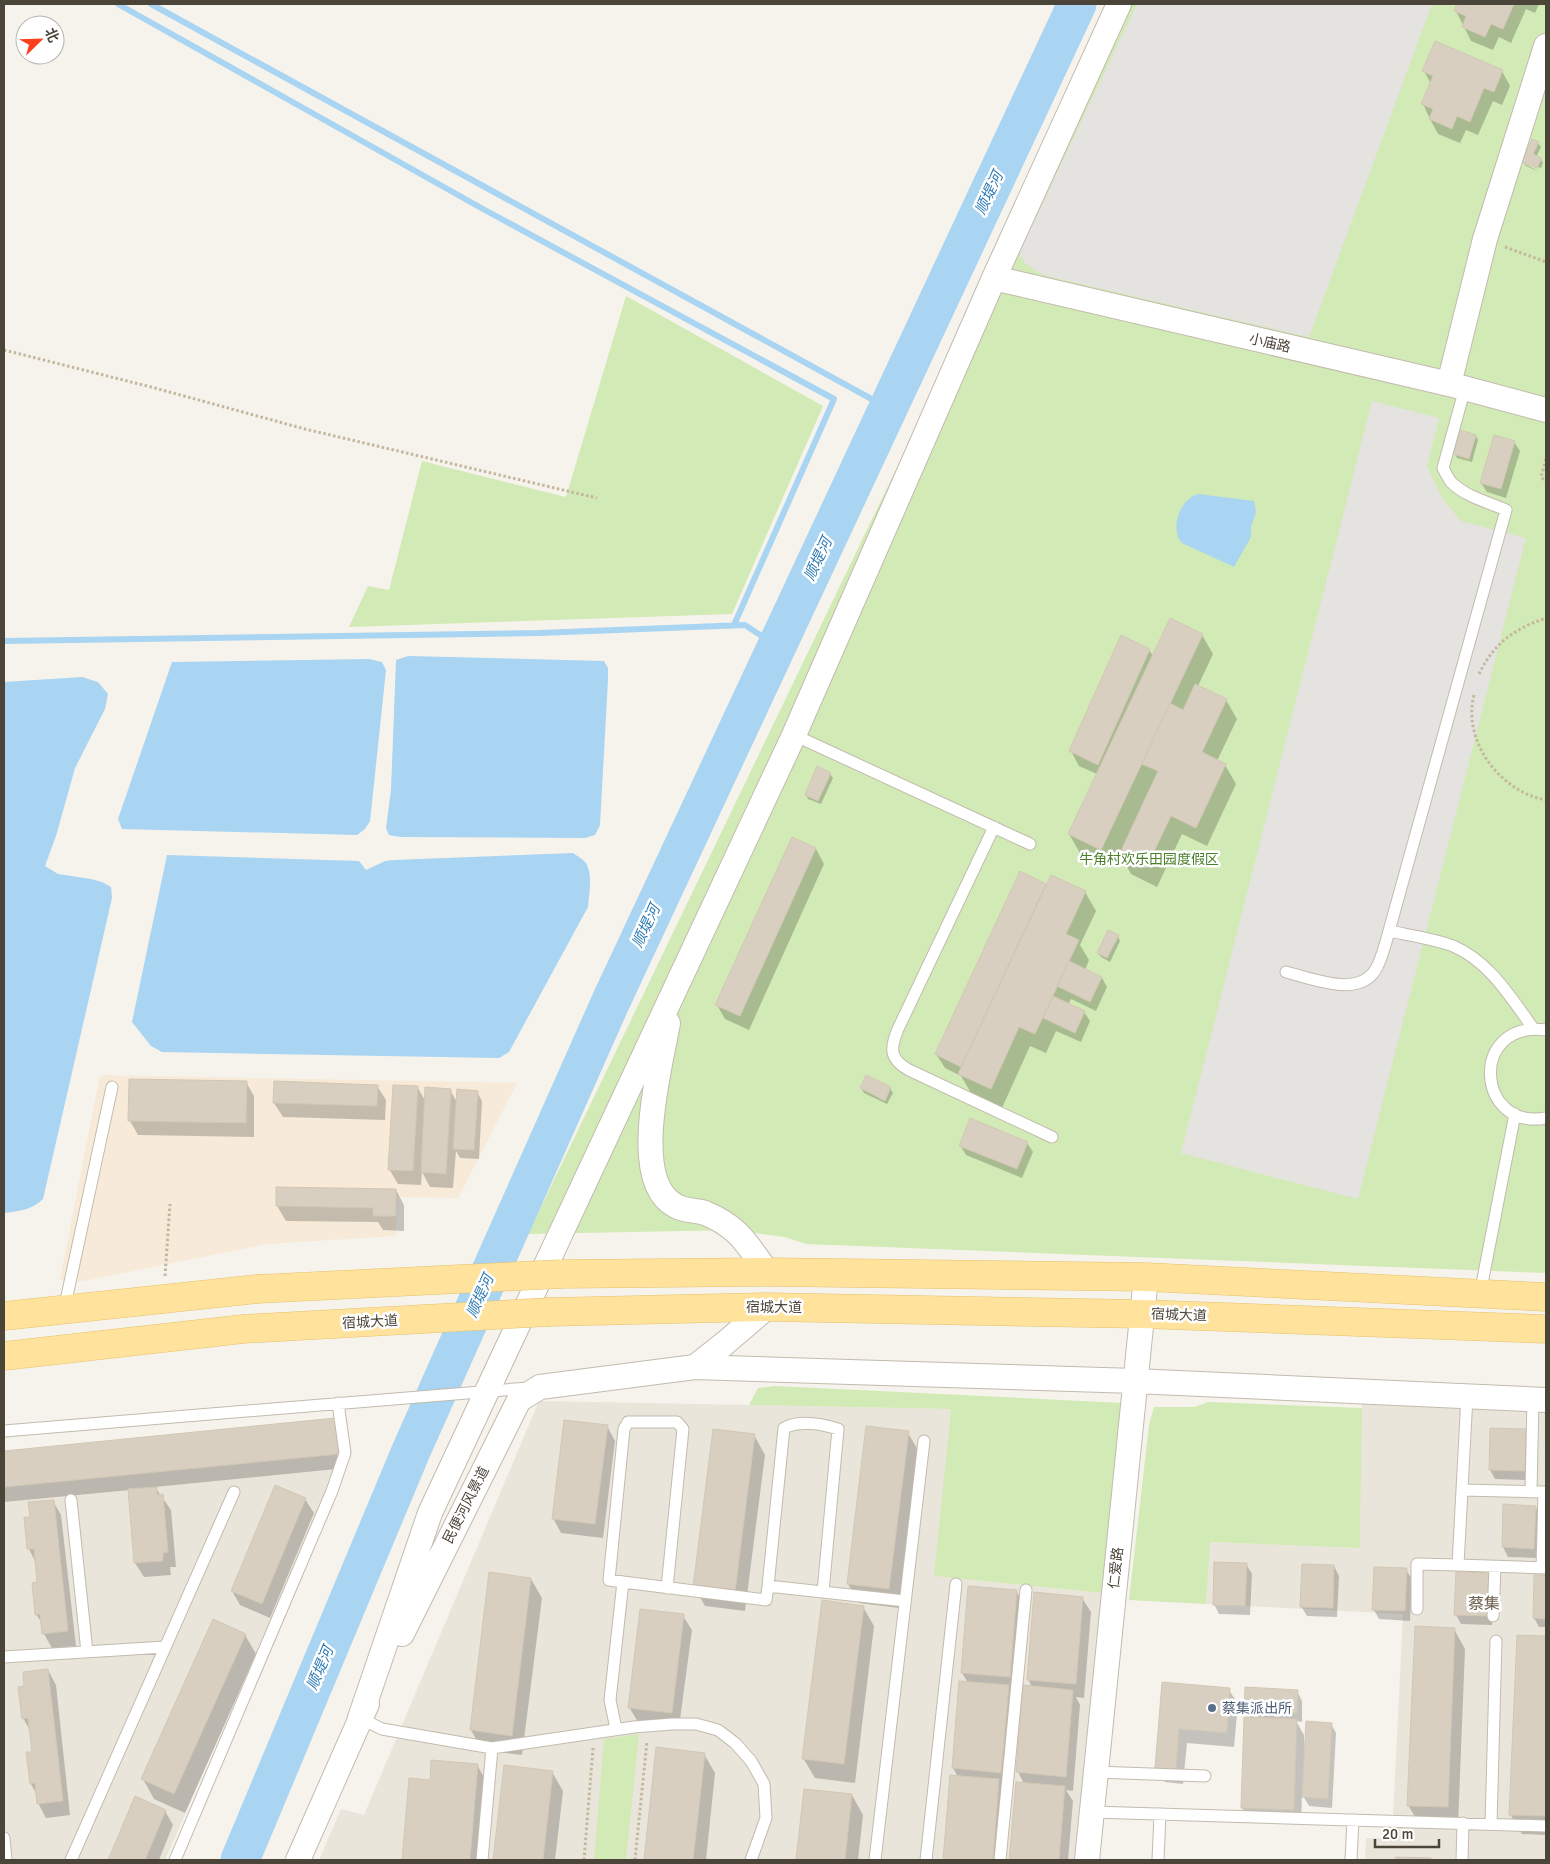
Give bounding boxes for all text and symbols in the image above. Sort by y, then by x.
north arrow [15,15,65,65]
text: 北 [41,25,62,45]
water label: 顺堤河 [971,166,1008,217]
street label: 小庙路 [1248,330,1292,356]
water label: 顺堤河 [800,532,837,583]
park label: 牛角村欢乐田园度假区 [1079,851,1219,868]
water label: 顺堤河 [628,899,665,950]
water label: 顺堤河 [463,1269,499,1320]
street label: 宿城大道 [746,1299,802,1316]
street label: 宿城大道 [1151,1306,1207,1324]
street label: 宿城大道 [342,1312,398,1332]
street label: 民便河风景道 [439,1464,493,1546]
street label: 仁爱路 [1105,1546,1127,1590]
district label: 蔡集 [1468,1594,1500,1614]
water label: 顺堤河 [303,1641,338,1692]
place label: 蔡集派出所 [1222,1700,1292,1717]
marker: 蔡集派出所 [1206,1702,1218,1714]
scale bar [1375,1816,1439,1848]
text: 20 m [1382,1825,1413,1843]

